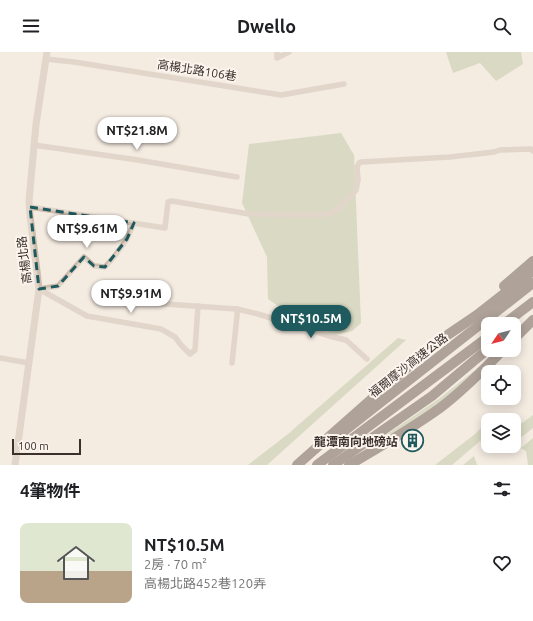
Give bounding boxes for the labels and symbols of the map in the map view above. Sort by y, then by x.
street label: 高楊北路106巷 [156,57,238,83]
pin: NT$21.8M [96,117,178,151]
pin: NT$9.61M [46,215,128,249]
street label: 高楊北路 [15,235,33,285]
pin: NT$9.91M [90,280,172,314]
pin: NT$10.5M [270,305,352,339]
north arrow [481,317,521,357]
street label: 福爾摩沙高速公路 [366,330,450,400]
building icon: 龍潭南向地磅站 [400,428,426,454]
place label: 龍潭南向地磅站 [314,435,398,448]
scale bar [12,437,81,456]

